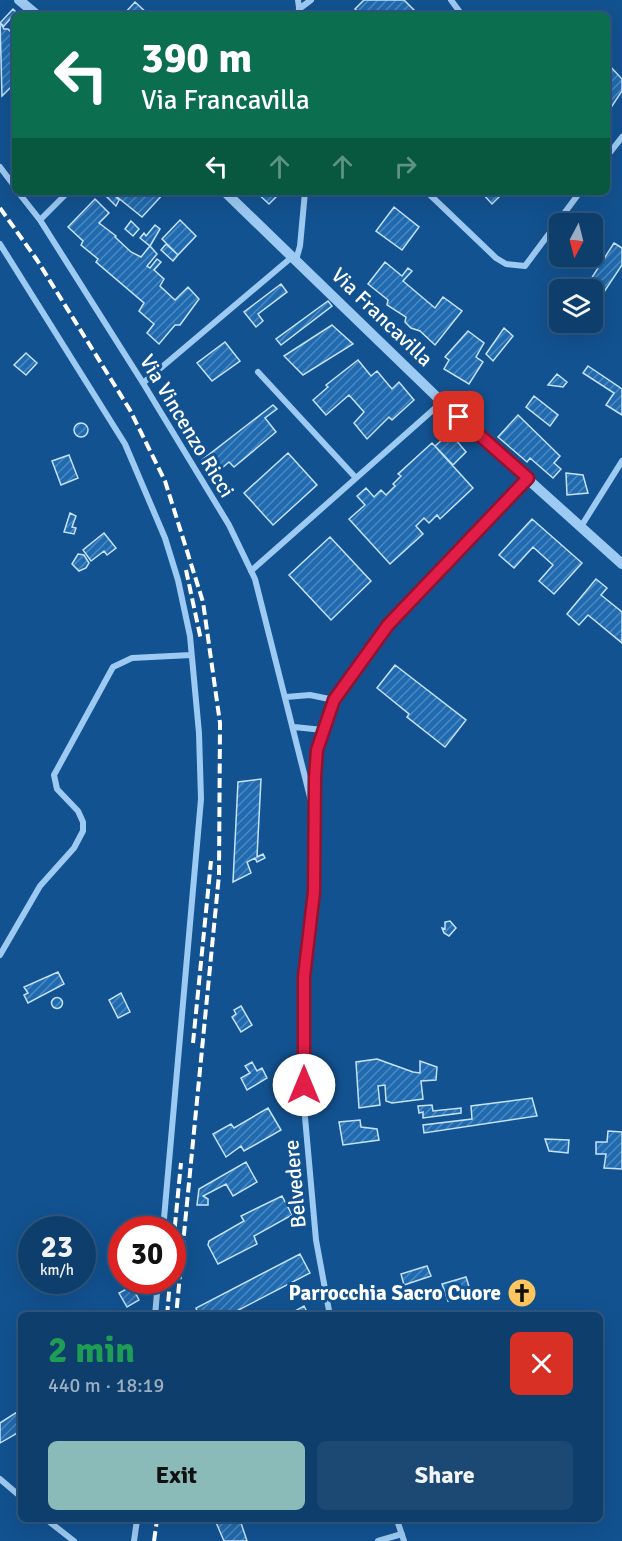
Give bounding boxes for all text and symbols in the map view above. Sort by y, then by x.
text: 390 m [141,33,252,84]
icon: left [42,36,120,114]
text: Via Francavilla [141,84,310,117]
icon: left [200,150,233,183]
icon: ahead [263,150,296,183]
icon: ahead [326,150,359,183]
icon: right [389,150,422,183]
north arrow [549,213,603,267]
map controls [549,213,603,333]
street label: Via Francavilla [326,262,438,372]
button: layers [549,279,603,333]
street label: Via Vincenzo Ricci [134,350,240,502]
pin [433,391,484,442]
icon: arrive [442,400,475,433]
position arrow [272,1053,336,1117]
street label: Belvedere [278,1139,312,1229]
speed limit sign: 30 [108,1216,186,1294]
text: 23 [41,1229,73,1266]
text: km/h [40,1261,74,1279]
church icon: Parrocchia Sacro Cuore [506,1277,538,1309]
place label: Parrocchia Sacro Cuore [289,1280,501,1306]
text: 2 min [48,1328,135,1373]
button: close [510,1332,573,1395]
text: 440 m · 18:19 [48,1373,164,1398]
button: Exit [48,1441,305,1510]
button: Share [317,1441,573,1510]

